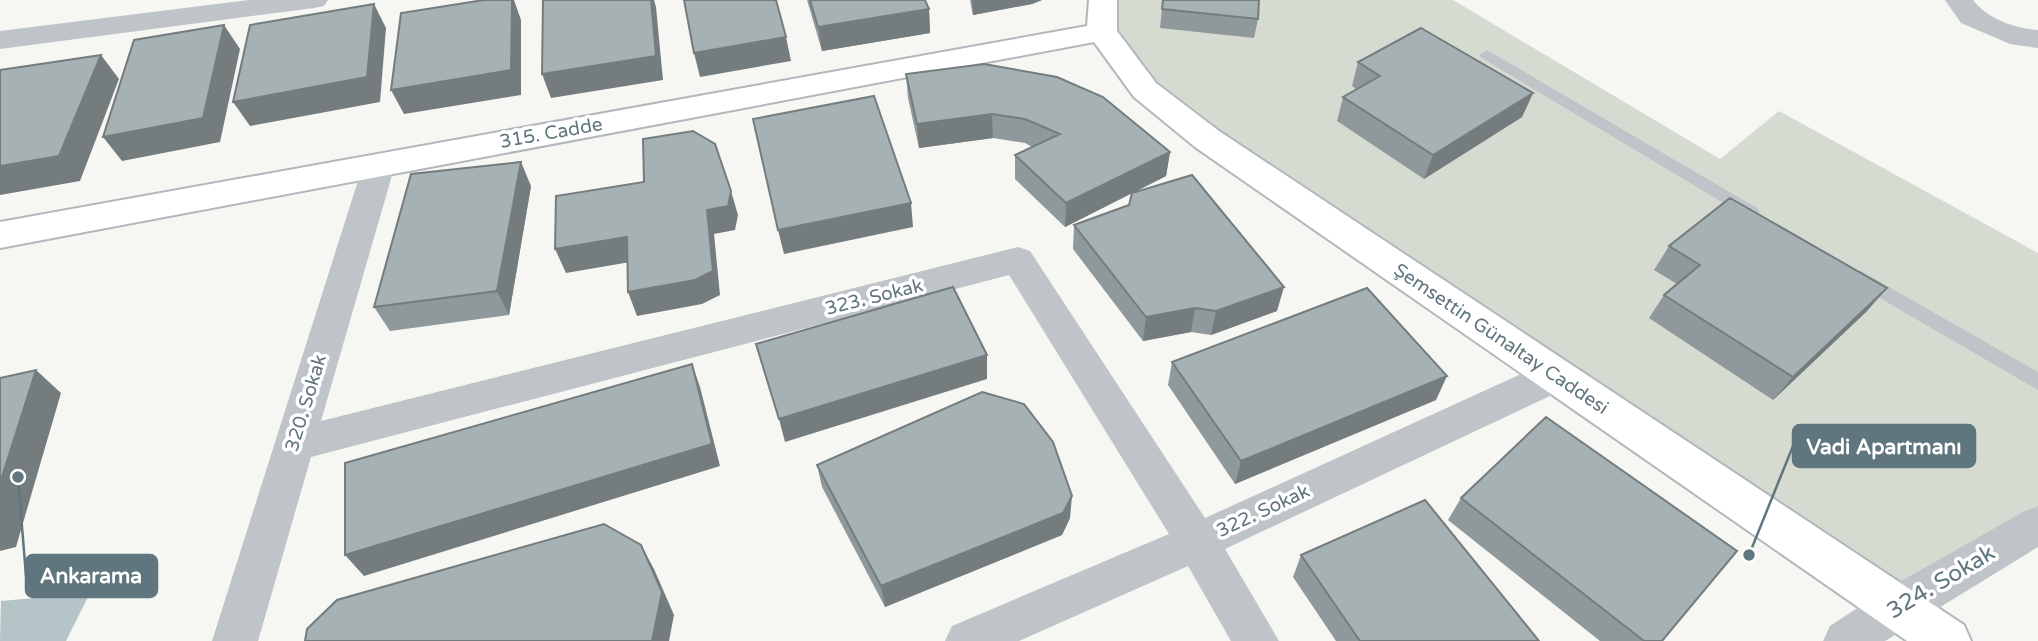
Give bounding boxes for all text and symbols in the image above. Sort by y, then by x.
street label: 315. Cadde [498,113,604,153]
street label: Şemsettin Günaltay Caddesi [1390,259,1612,419]
street label: 323. Sokak [823,274,925,320]
street label: 320. Sokak [281,352,331,454]
callout: Vadi Apartmanı [1793,425,1975,467]
text: Vadi Apartmanı [1807,435,1961,460]
street label: 322. Sokak [1213,480,1313,542]
street label: 324. Sokak [1882,539,2000,625]
callout: Ankarama [26,555,157,597]
text: Ankarama [40,564,142,589]

